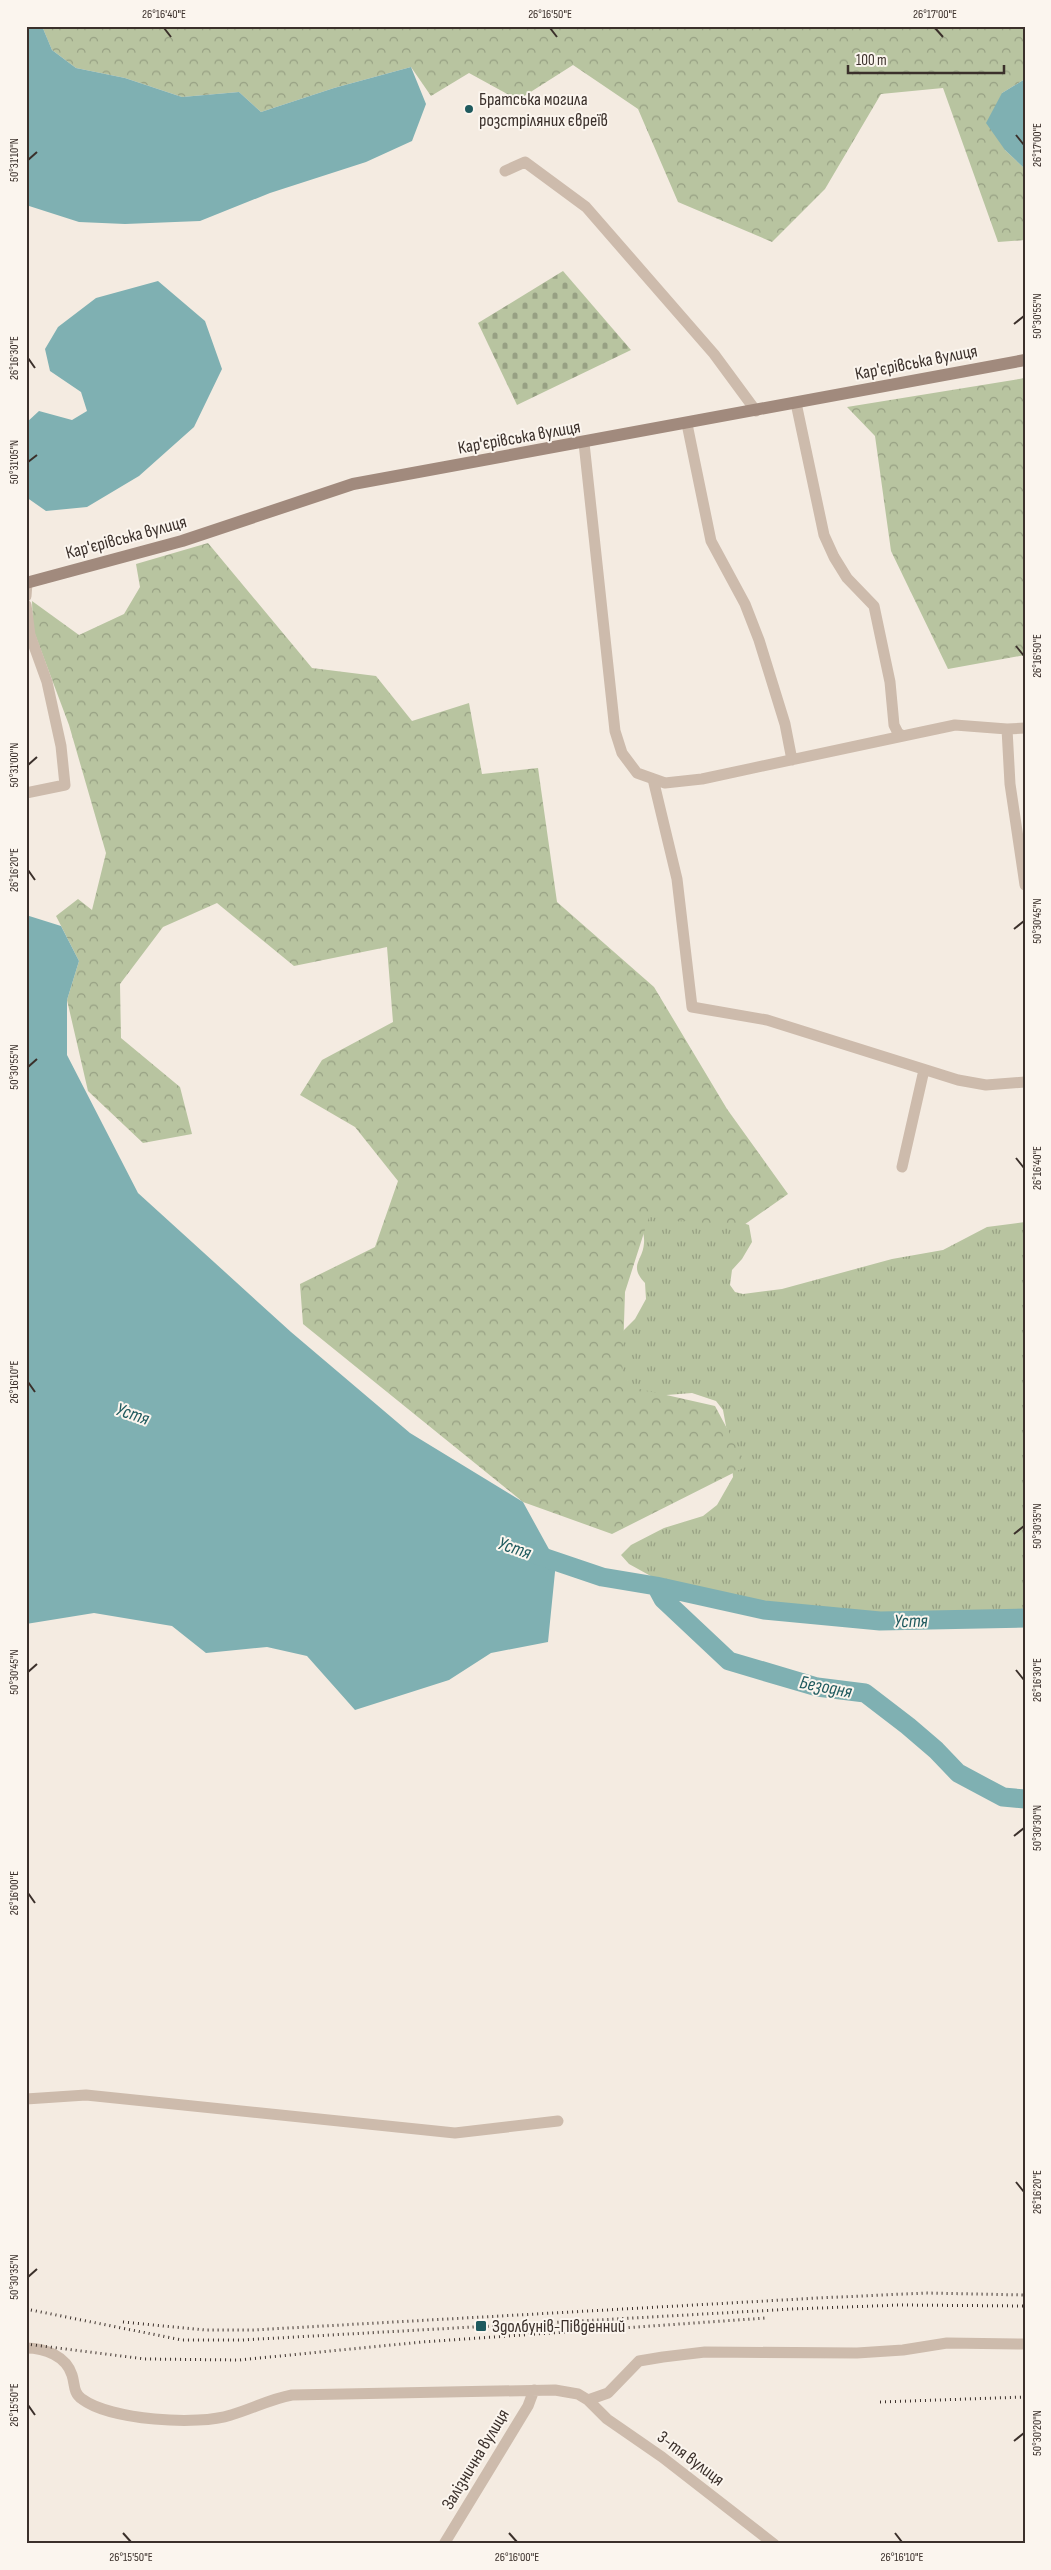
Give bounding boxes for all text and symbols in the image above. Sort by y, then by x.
text: 26°16'40"E [142,7,186,22]
text: 26°16'50"E [528,7,572,22]
text: 26°17'00"E [913,7,957,22]
scale bar [848,42,1005,74]
text: 100 m [856,51,887,70]
place label: Братська могила розстріляних євреїв [479,89,608,131]
marker: Братська могила розстріляних євреїв [463,103,475,115]
text: 26°17'00"E [1030,123,1045,167]
text: 50°31'10"N [7,138,22,182]
text: 50°30'55"N [1030,293,1045,339]
text: 26°16'30"E [7,336,22,380]
street label: Кар'єрівська вулиця [853,340,979,385]
street label: Кар'єрівська вулиця [456,416,582,459]
text: 50°31'05"N [7,440,22,484]
street label: Кар'єрівська вулиця [63,511,189,564]
text: 26°16'50"E [1030,634,1045,678]
text: 50°31'00"N [7,743,22,787]
text: 26°16'20"E [7,848,22,892]
text: 50°30'45"N [1030,898,1045,944]
text: 50°30'55"N [7,1044,22,1090]
text: 26°16'40"E [1030,1146,1045,1190]
text: 26°16'10"E [7,1360,22,1404]
water label: Устя [113,1398,153,1431]
text: 50°30'35"N [1030,1503,1045,1549]
water label: Устя [495,1532,535,1565]
water label: Устя [894,1610,929,1633]
text: 50°30'45"N [7,1649,22,1695]
text: 26°16'30"E [1030,1658,1045,1702]
water label: Безодня [798,1671,855,1704]
text: 50°30'30"N [1030,1805,1045,1851]
text: 26°16'00"E [7,1871,22,1915]
text: 26°16'20"E [1030,2170,1045,2214]
text: 50°30'35"N [7,2254,22,2300]
place label: Здолбунів-Південний [492,2316,625,2337]
marker: Здолбунів-Південний [474,2319,488,2333]
text: 26°15'50"E [7,2383,22,2427]
street label: Залізнична вулиця [437,2405,514,2513]
text: 50°30'20"N [1030,2410,1045,2456]
street label: 3-тя вулиця [653,2426,728,2490]
text: 26°15'50"E [109,2550,153,2565]
text: 26°16'00"E [495,2550,539,2565]
text: 26°16'10"E [880,2550,924,2565]

